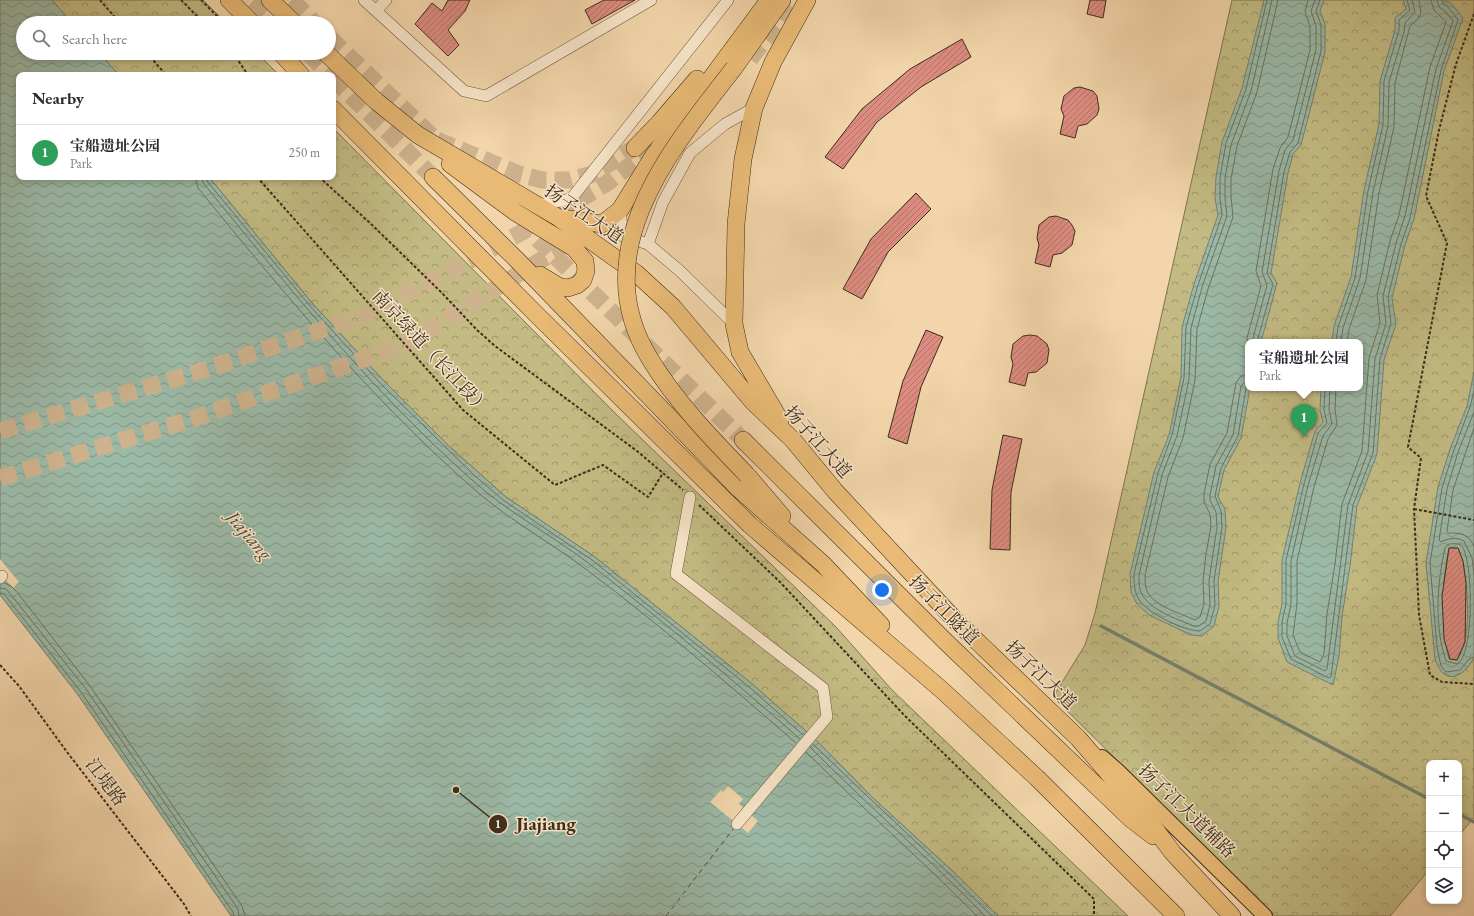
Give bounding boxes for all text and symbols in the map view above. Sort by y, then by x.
search box [16,16,336,60]
icon: search [30,27,52,49]
text: Search here [62,29,127,48]
text: Nearby [32,87,84,109]
text: 宝船遗址公园 [70,136,160,155]
text: 1 [42,144,48,161]
text: 250 m [289,144,320,161]
text: Park [70,155,92,172]
street label: 扬子江大道 [541,179,628,248]
street label: 南京绿道（长江段） [368,285,495,419]
popup [1245,339,1363,391]
text: 宝船遗址公园 [1259,348,1349,367]
text: Park [1259,367,1281,384]
street label: 扬子江大道 [780,401,857,483]
pin: 1 [1291,404,1317,437]
water label: Jiajiang [219,502,279,566]
street label: 扬子江隧道 [904,570,984,650]
your location [872,580,892,600]
street label: 扬子江大道 [1001,635,1082,714]
street label: 江堤路 [81,753,132,810]
street label: 扬子江大道辅路 [1134,759,1241,863]
map controls [1426,760,1462,904]
button: + [1426,760,1462,796]
button: − [1426,796,1462,832]
callout: Jiajiang [488,808,584,839]
text: Jiajiang [514,811,576,836]
text: 1 [495,816,501,832]
button: locate [1426,832,1462,868]
button: layers [1426,868,1462,904]

